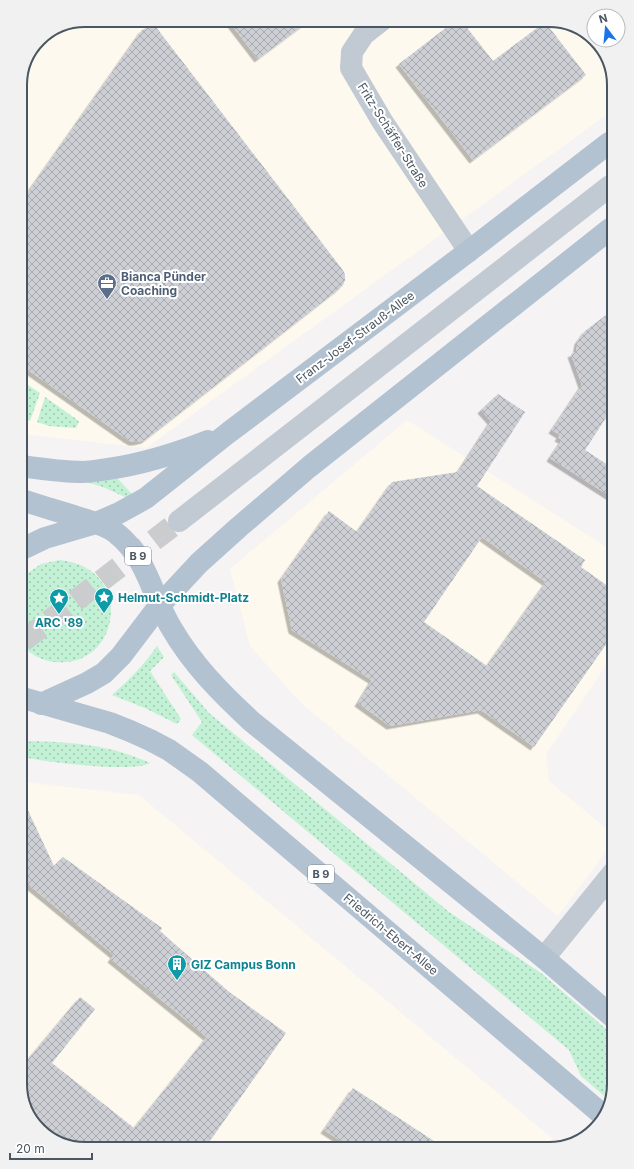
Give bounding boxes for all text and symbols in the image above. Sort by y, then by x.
north arrow [586,8,626,48]
text: N [597,11,609,26]
street label: Fritz-Schäffer-Straße [355,80,431,190]
place label: Bianca Pünder Coaching [121,269,206,298]
office icon: Bianca Pünder Coaching [96,272,118,300]
street label: Franz-Josef-Strauß-Allee [293,288,417,386]
road number: B 9 [125,547,151,565]
place icon: Helmut-Schmidt-Platz [93,586,115,614]
place icon: ARC '89 [48,587,70,615]
place label: Helmut-Schmidt-Platz [118,590,249,605]
place label: ARC '89 [35,615,83,630]
road number: B 9 [308,865,334,883]
street label: Friedrich-Ebert-Allee [341,890,441,978]
building icon: GIZ Campus Bonn [166,953,188,981]
place label: GIZ Campus Bonn [191,957,296,972]
scale bar [10,1135,92,1161]
text: 20 m [16,1141,45,1156]

